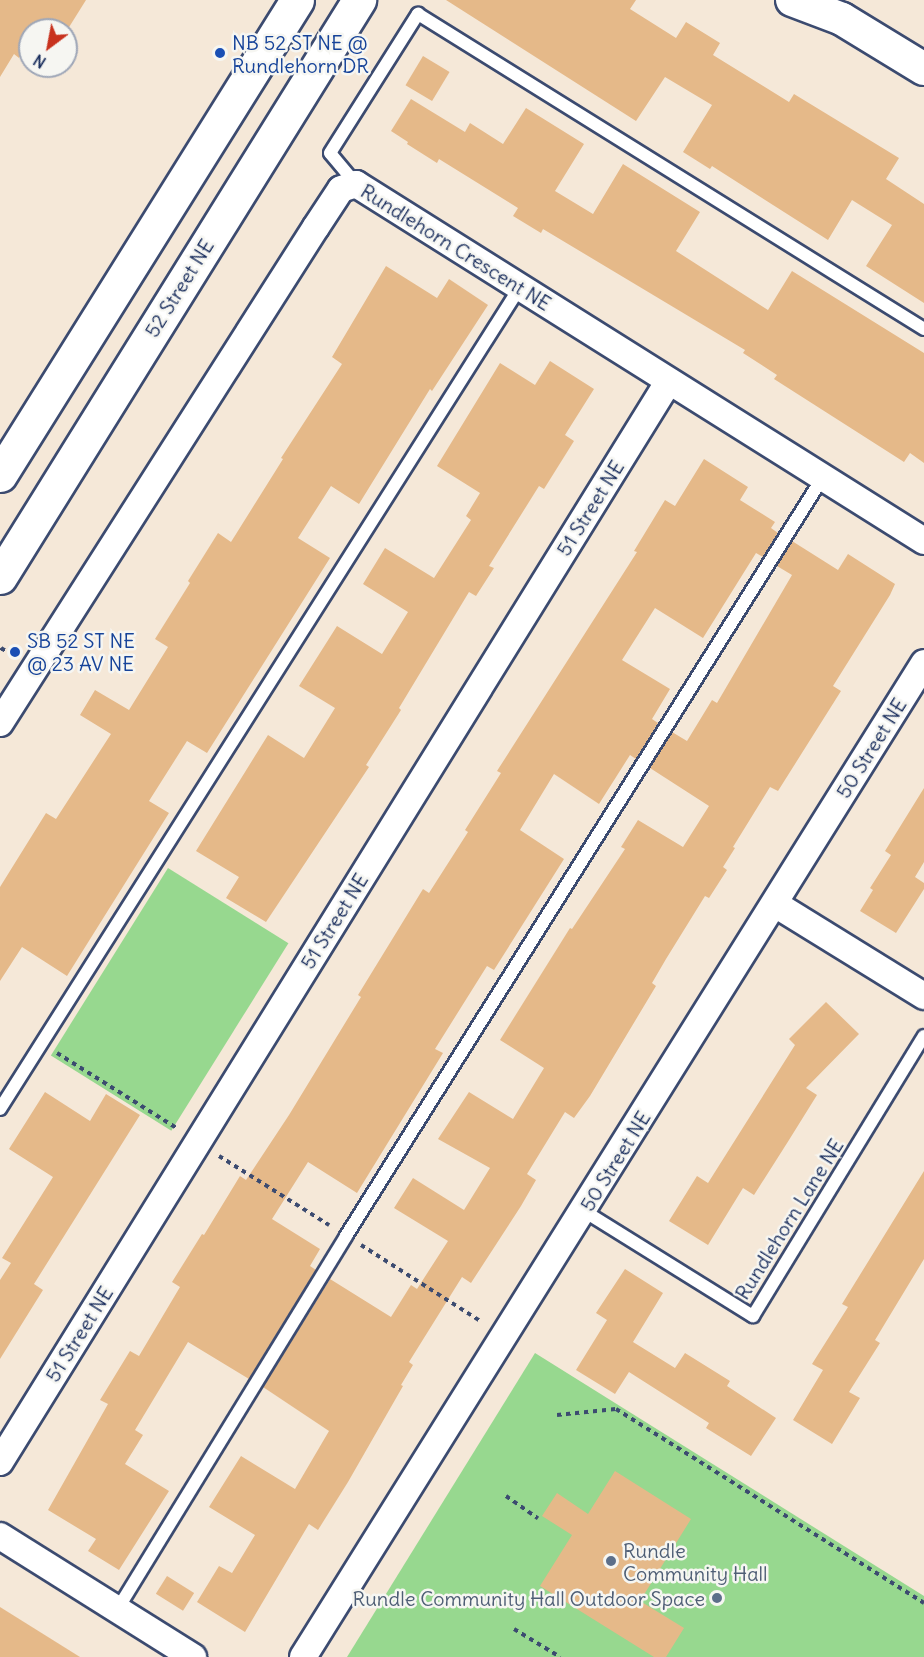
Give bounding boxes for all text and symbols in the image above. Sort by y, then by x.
north arrow [18,18,78,78]
place label: NB 52 ST NE @ Rundlehorn DR [232,30,369,77]
marker: NB 52 ST NE @ Rundlehorn DR [213,46,227,60]
text: N [30,50,50,73]
street label: Rundlehorn Crescent NE [356,179,556,315]
street label: 52 Street NE [139,235,219,341]
street label: 51 Street NE [551,456,629,560]
place label: SB 52 ST NE @ 23 AV NE [27,628,135,675]
marker: SB 52 ST NE @ 23 AV NE [8,645,22,659]
street label: 50 Street NE [831,694,911,802]
street label: 51 Street NE [295,869,373,973]
street label: 50 Street NE [575,1107,655,1215]
street label: Rundlehorn Lane NE [730,1134,848,1304]
street label: 51 Street NE [40,1282,118,1386]
place label: Rundle Community Hall [623,1538,768,1585]
marker: Rundle Community Hall [604,1554,618,1568]
place label: Rundle Community Hall Outdoor Space [353,1586,705,1610]
marker: Rundle Community Hall Outdoor Space [710,1591,724,1605]

